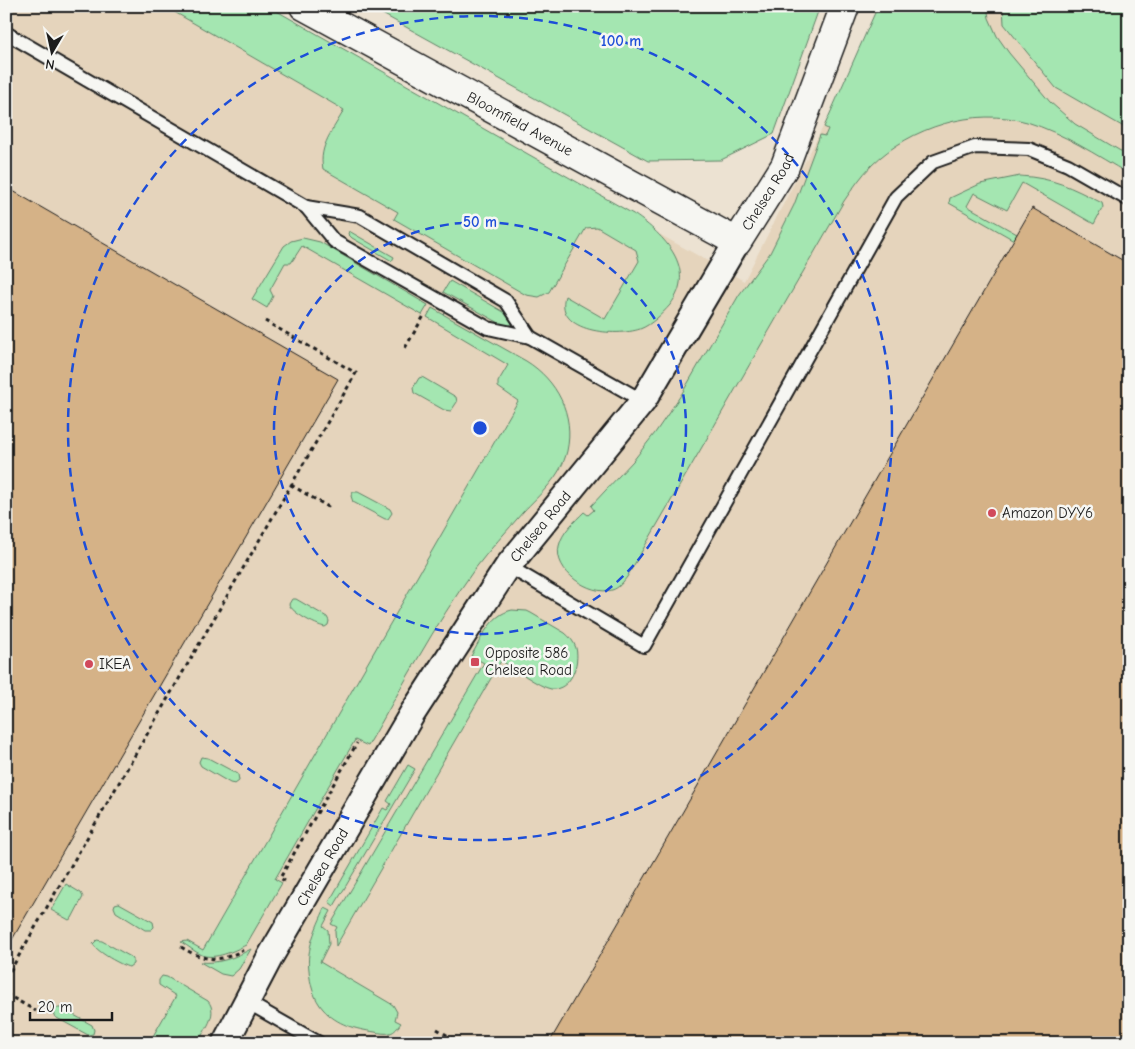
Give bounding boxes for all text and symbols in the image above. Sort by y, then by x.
north arrow [28,28,78,78]
text: 100 m [601,32,641,50]
text: N [44,55,56,73]
street label: Bloomfield Avenue [464,88,577,160]
street label: Chelsea Road [738,151,798,234]
text: 50 m [463,213,497,231]
centre of rings [471,419,489,437]
street label: Chelsea Road [506,487,575,566]
place label: Amazon DYY6 [1002,504,1093,522]
marker: Amazon DYY6 [986,507,998,519]
place label: Opposite 586 Chelsea Road [485,644,572,679]
place label: IKEA [99,655,131,673]
marker: Opposite 586 Chelsea Road [469,656,481,668]
marker: IKEA [83,658,95,670]
street label: Chelsea Road [293,825,352,909]
scale bar [30,989,112,1021]
text: 20 m [38,998,72,1016]

